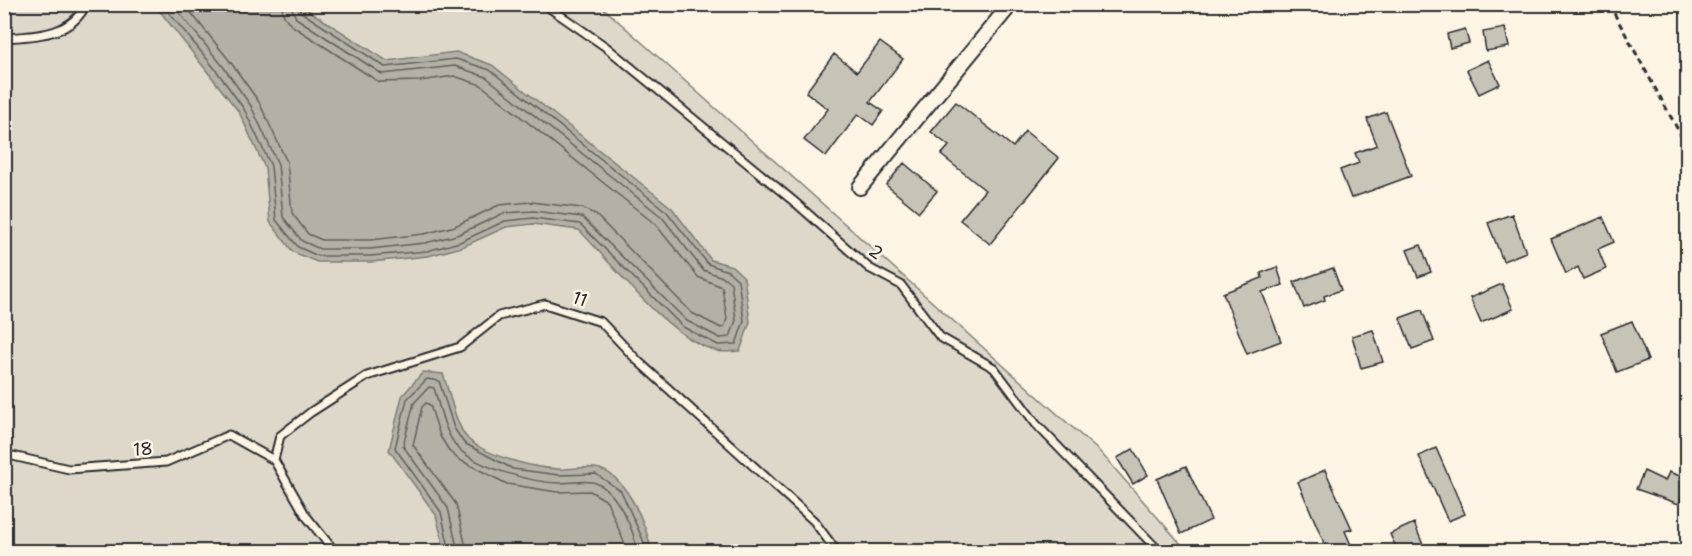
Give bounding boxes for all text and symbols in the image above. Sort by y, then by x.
street label: 2 [864,239,888,265]
street label: 11 [569,285,591,313]
street label: 18 [132,436,154,462]

